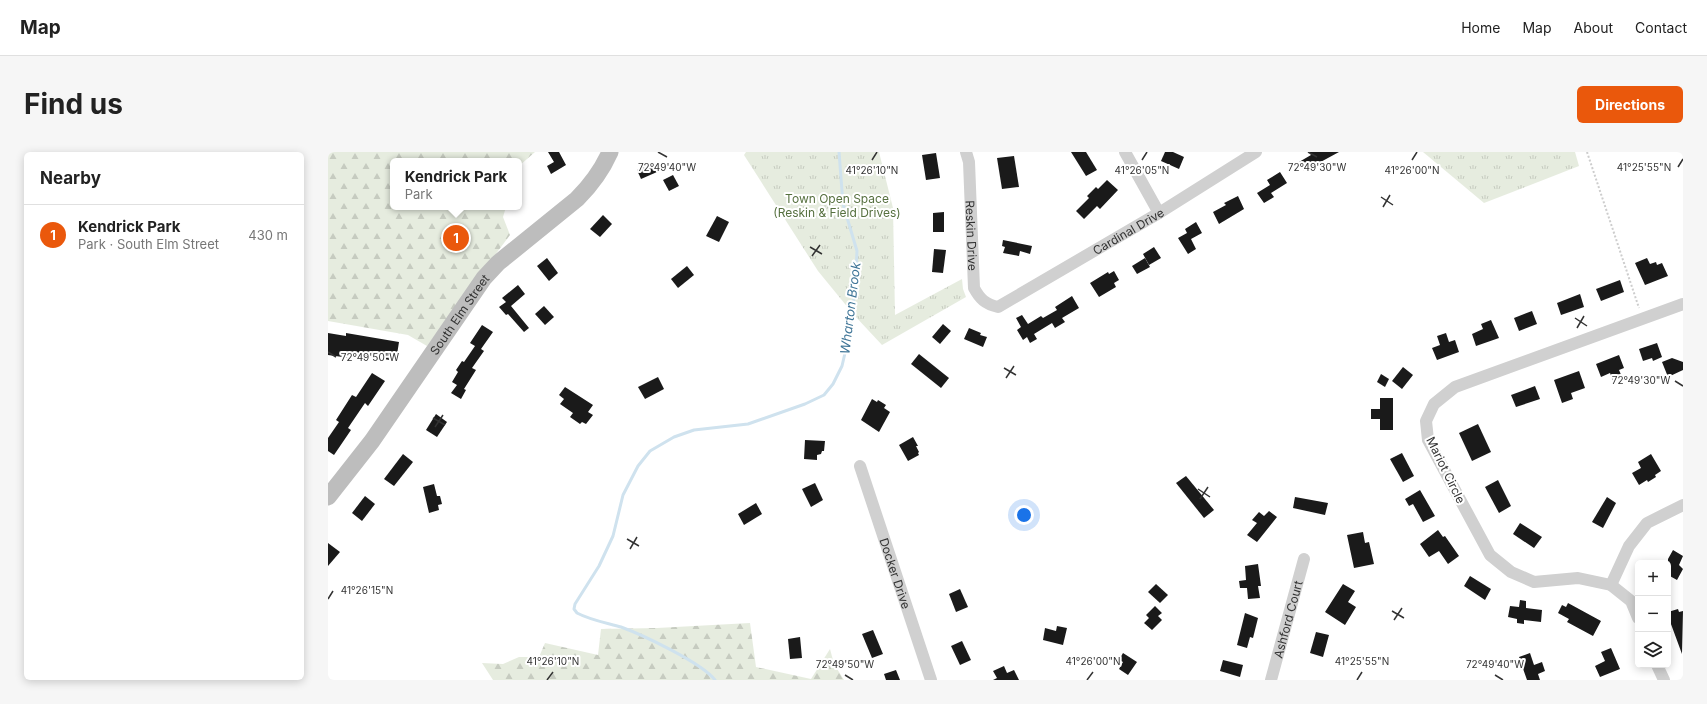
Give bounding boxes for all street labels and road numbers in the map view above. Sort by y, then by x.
street label: Reskin Drive [963,200,981,271]
street label: Cardinal Drive [1090,204,1167,258]
street label: South Elm Street [426,271,492,357]
street label: Mariot Circle [1423,434,1469,506]
street label: Docker Drive [877,536,914,611]
street label: Ashford Court [1270,579,1305,660]

